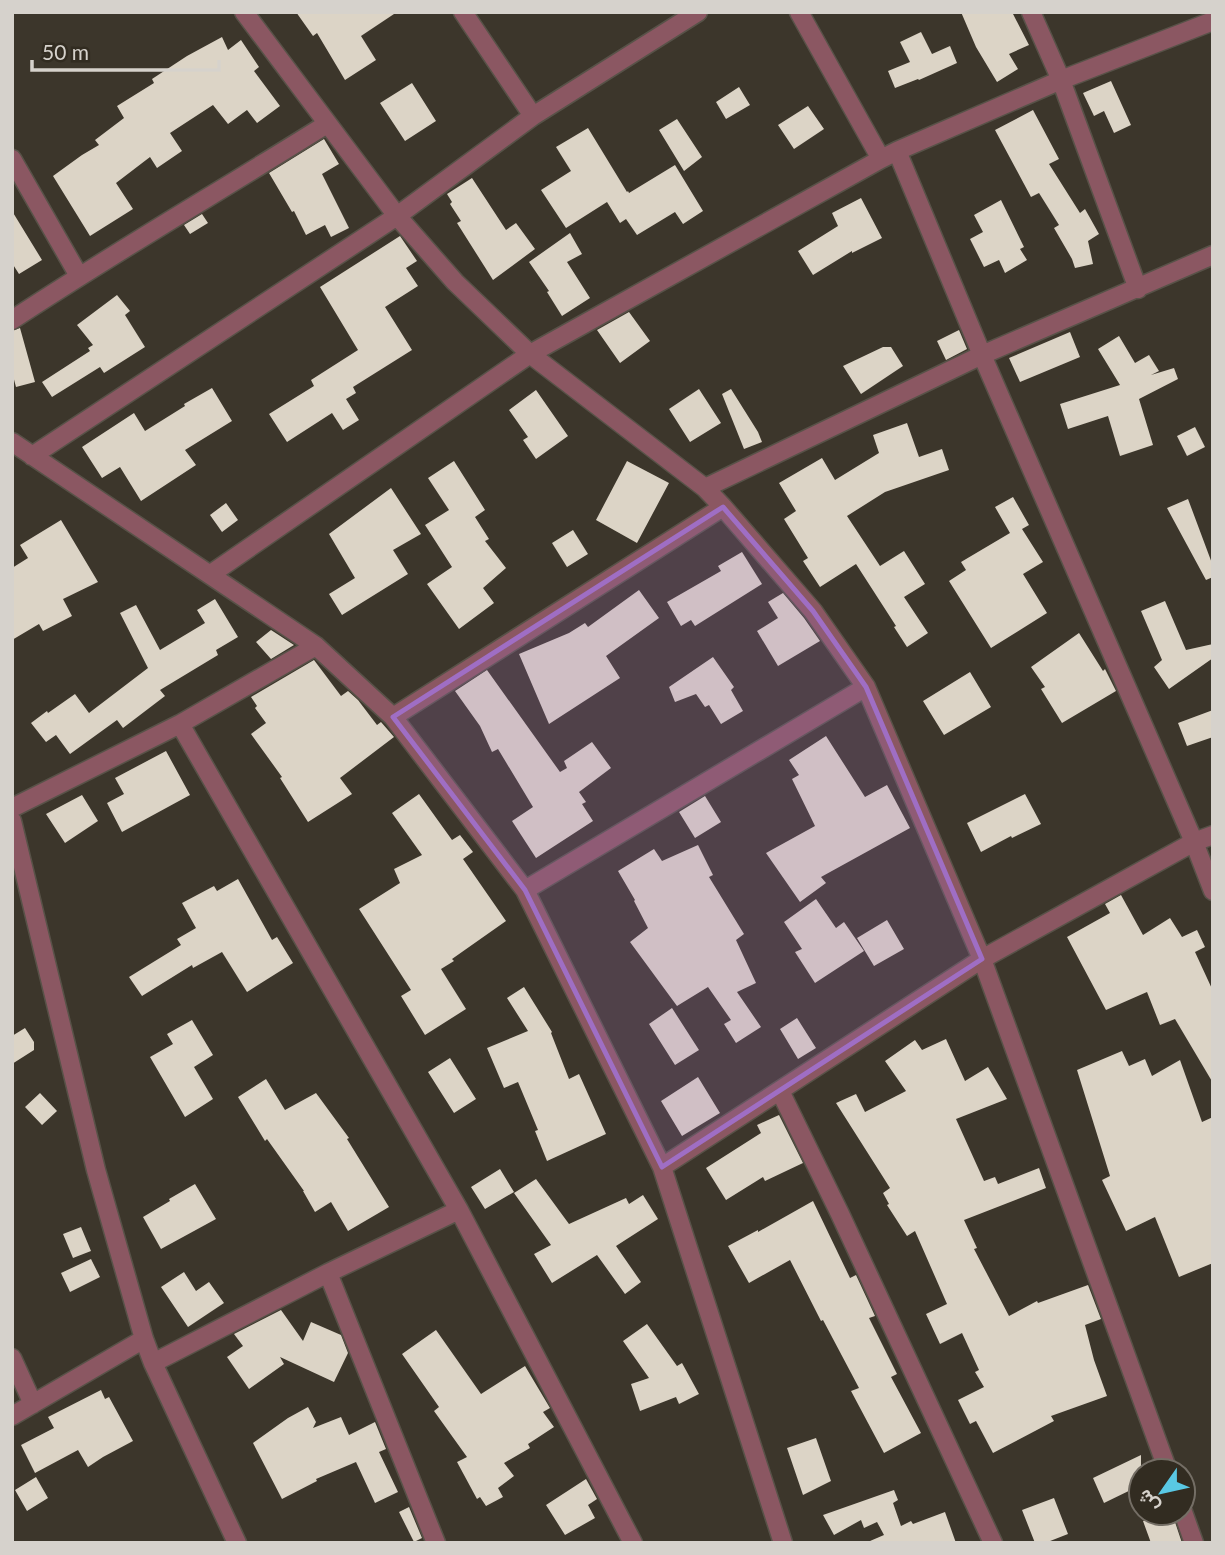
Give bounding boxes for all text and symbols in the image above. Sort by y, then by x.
scale bar [32,28,219,72]
text: 50 m [42,39,89,64]
north arrow [1127,1457,1197,1527]
text: ش [1131,1485,1164,1518]

